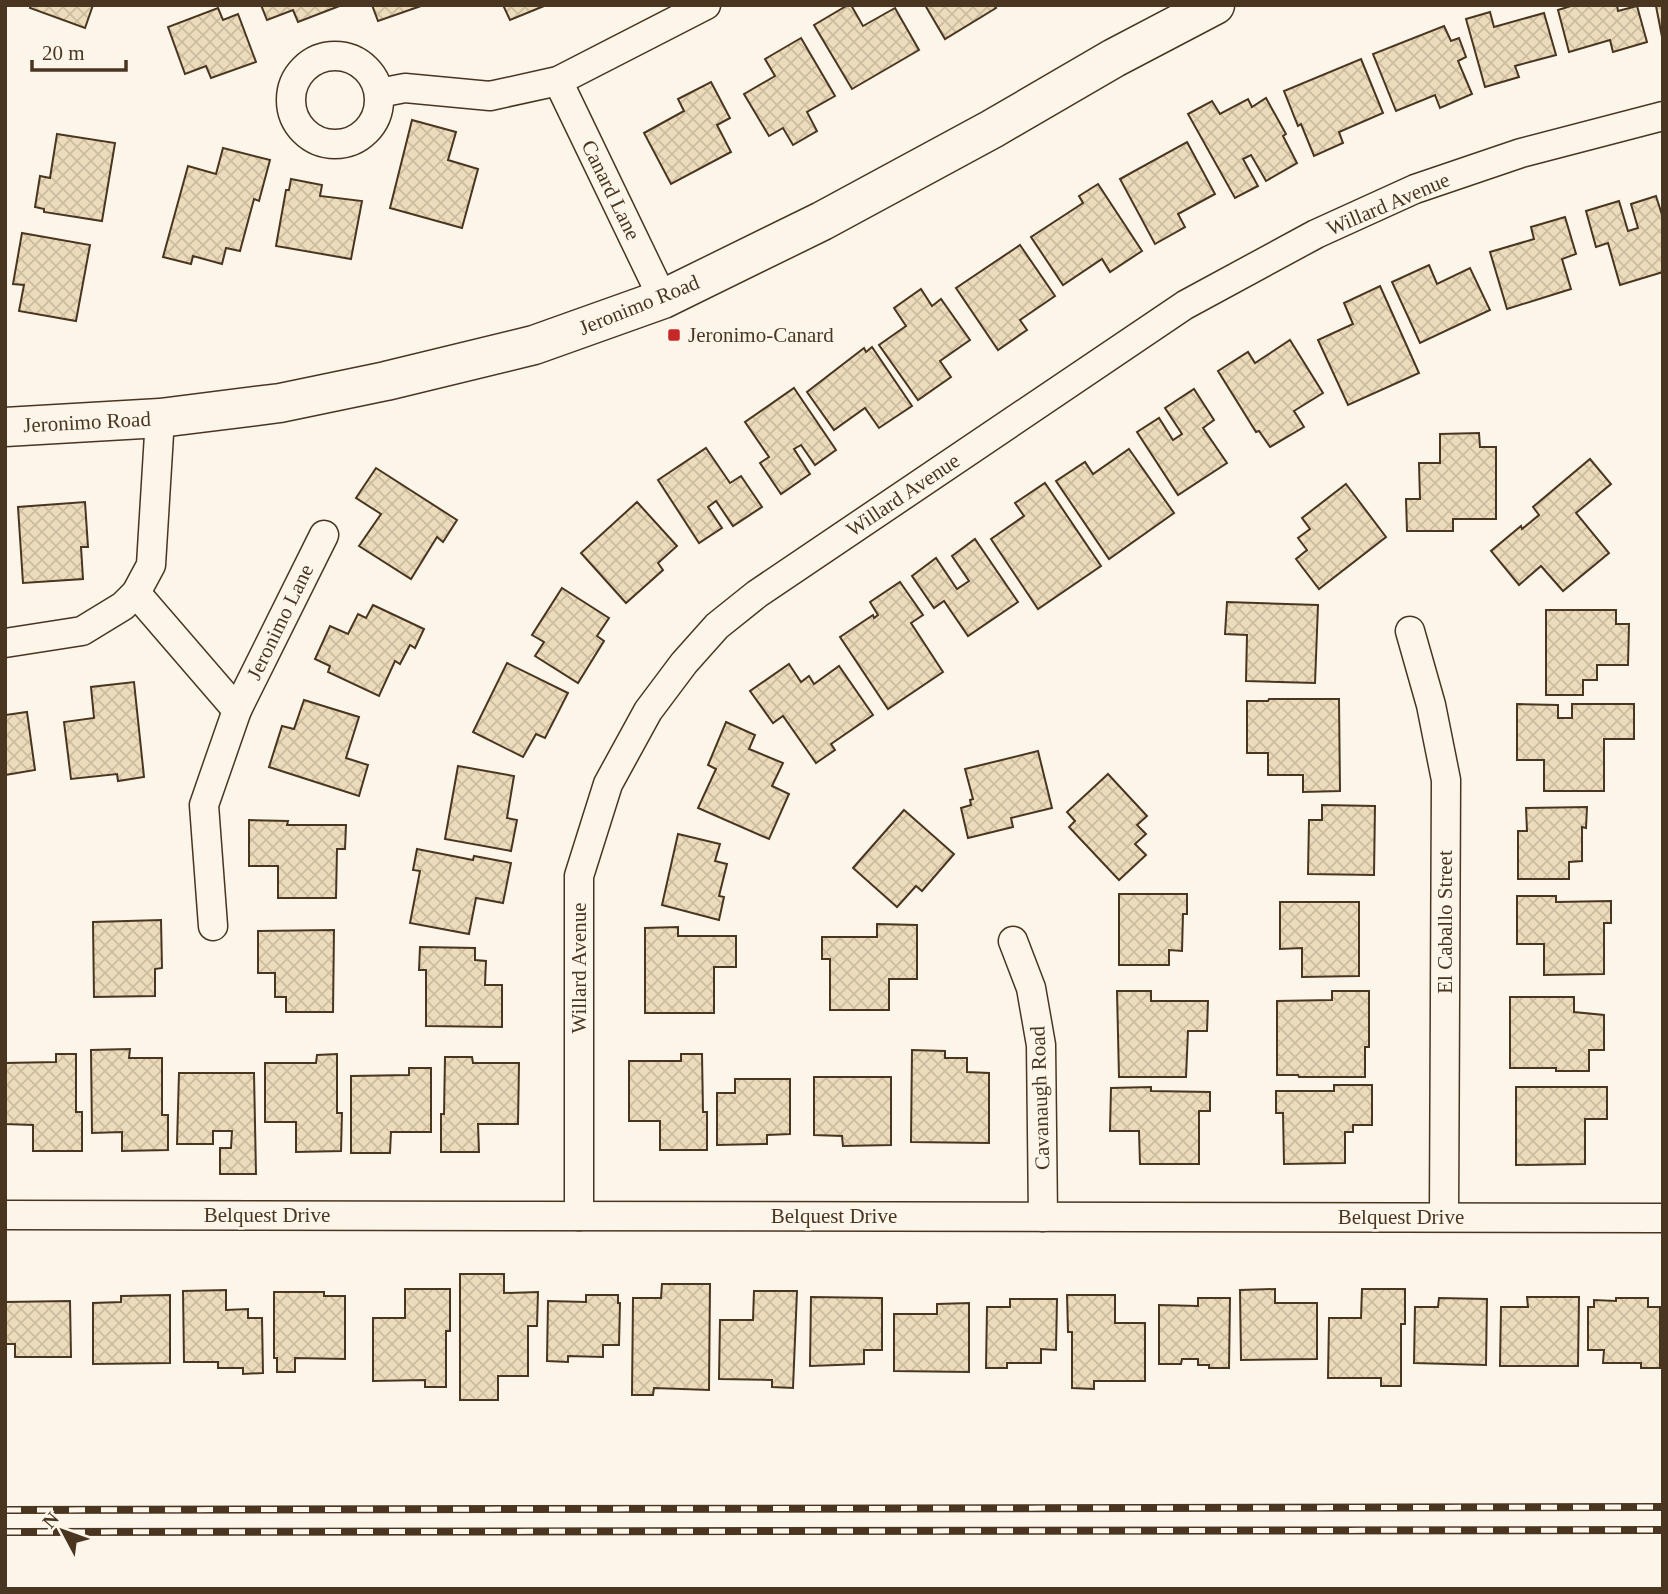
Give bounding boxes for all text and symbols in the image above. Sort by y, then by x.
scale bar [32,28,126,72]
text: 20 m [42,41,85,65]
street label: Canard Lane [577,136,645,244]
street label: Willard Avenue [1323,167,1453,241]
street label: Jeronimo Road [575,270,703,340]
place label: Jeronimo-Canard [688,323,834,347]
marker: Jeronimo-Canard [666,327,682,343]
street label: Jeronimo Road [23,407,152,437]
street label: Willard Avenue [842,448,964,542]
street label: Jeronimo Lane [242,560,318,684]
street label: El Caballo Street [1433,850,1457,994]
street label: Willard Avenue [567,902,591,1034]
street label: Cavanaugh Road [1025,1025,1055,1170]
street label: Belquest Drive [204,1203,330,1227]
street label: Belquest Drive [771,1204,897,1228]
street label: Belquest Drive [1338,1205,1464,1229]
north arrow [28,1496,98,1566]
text: N [38,1508,63,1532]

